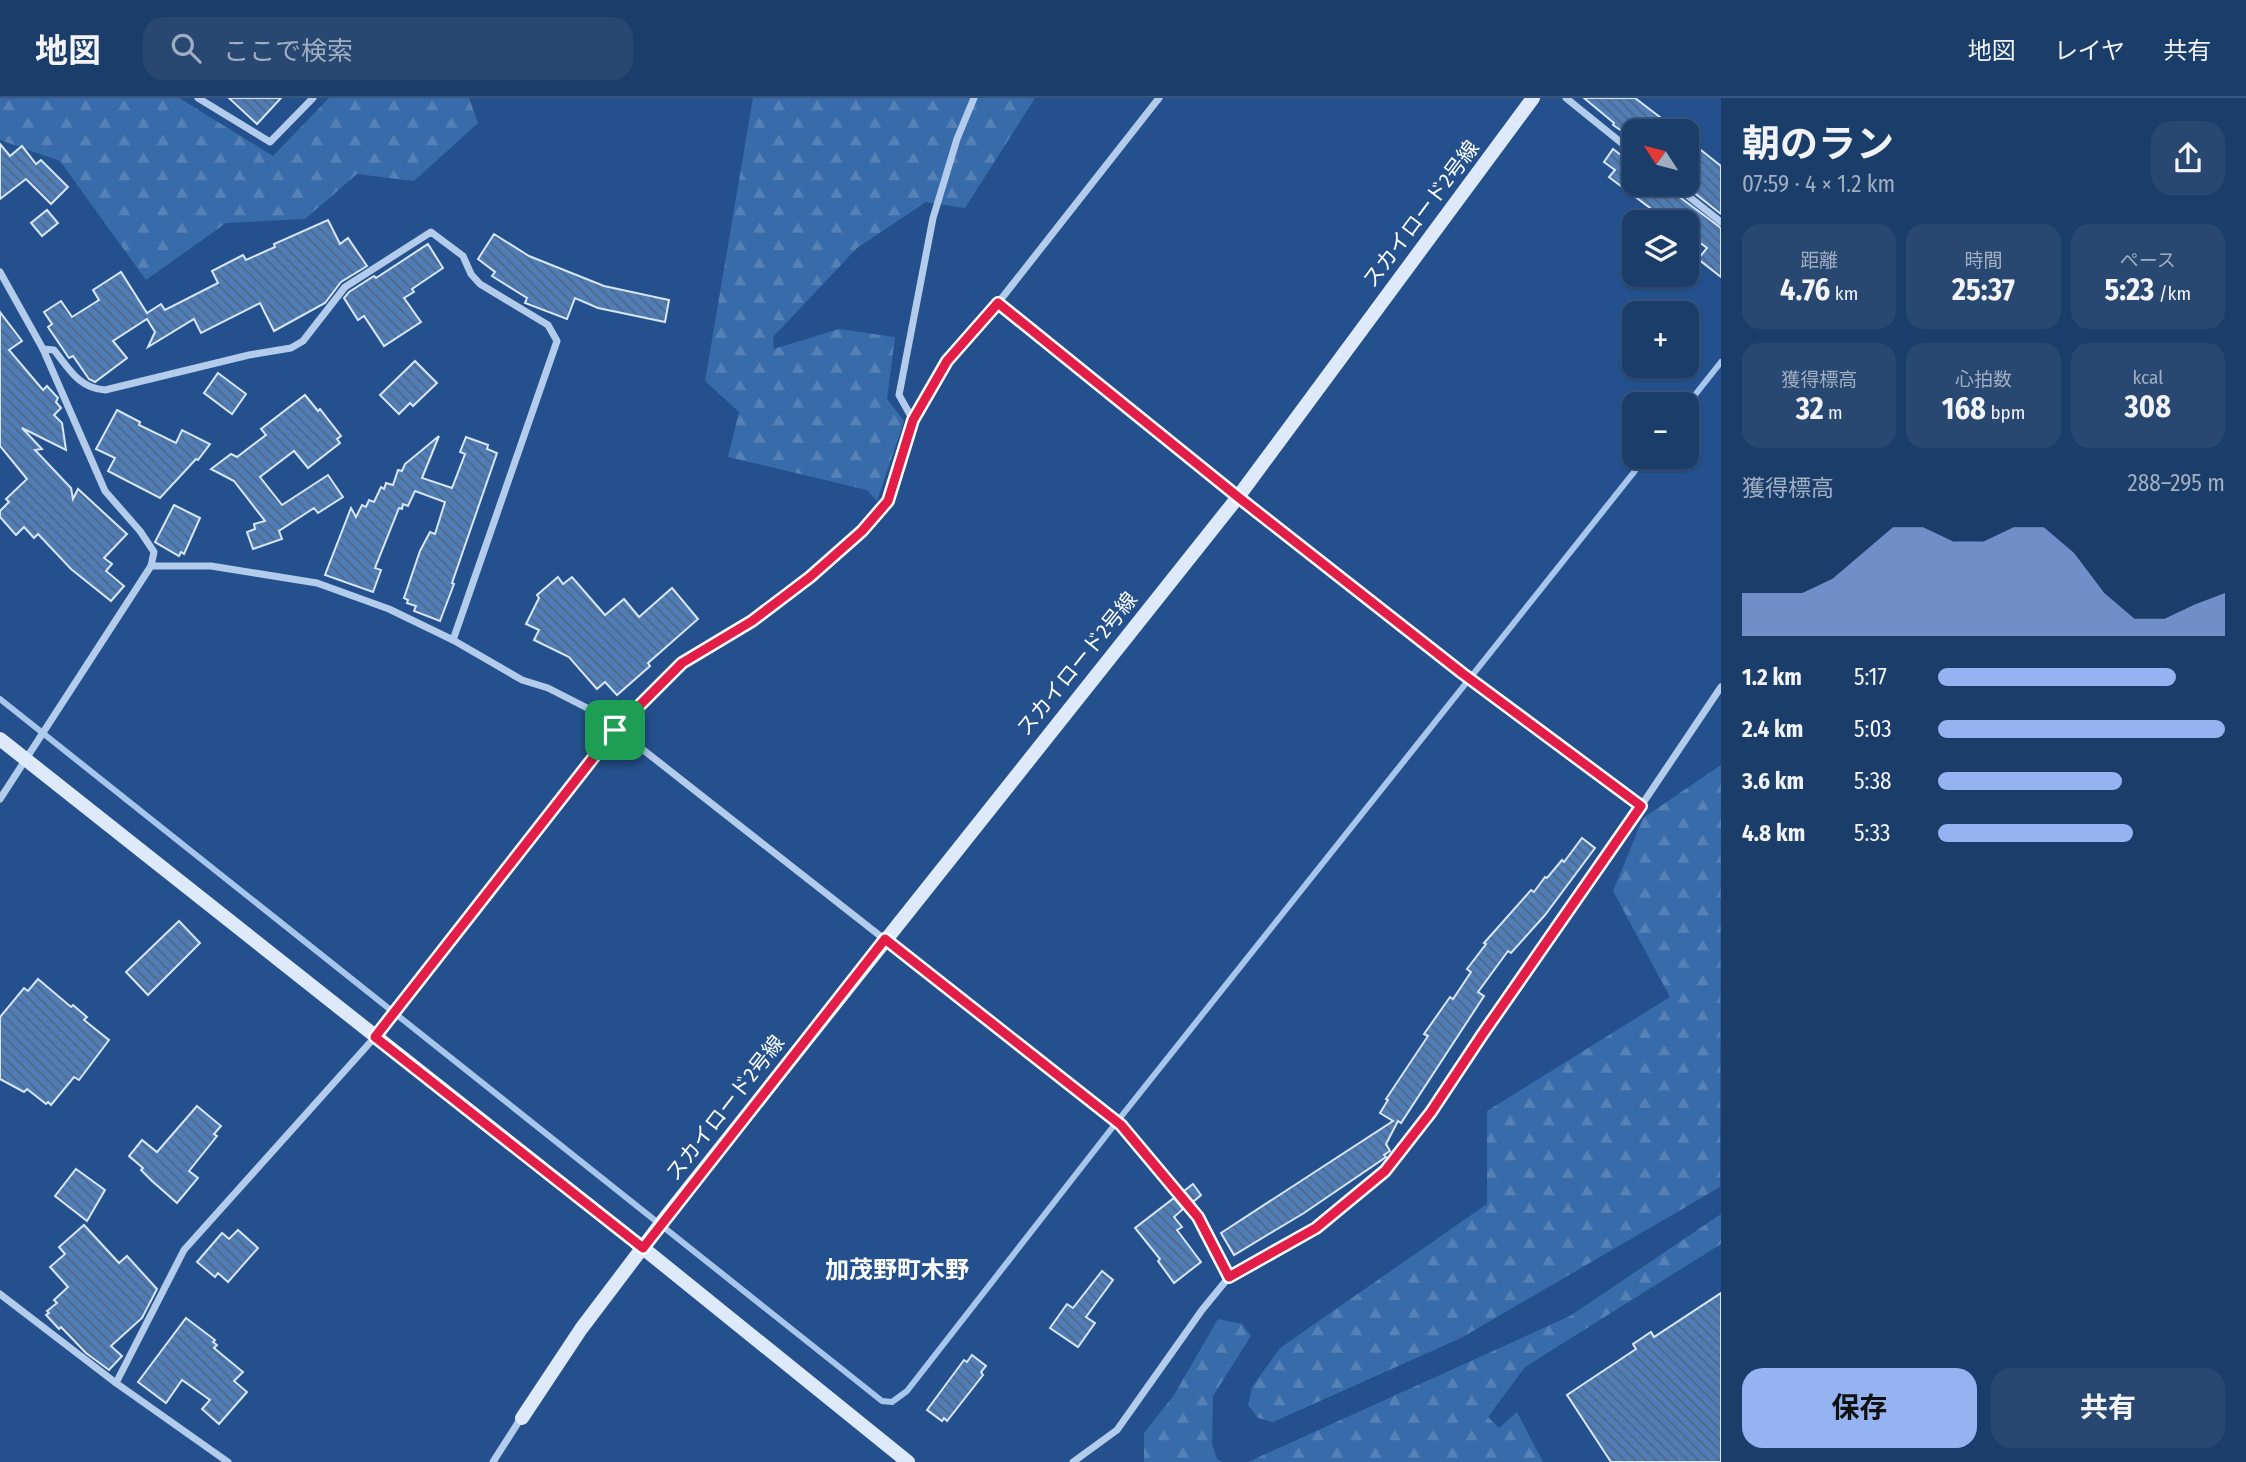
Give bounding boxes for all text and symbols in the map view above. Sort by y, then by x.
search box [143,17,633,80]
icon: search [167,29,205,67]
text: 地図 [35,31,101,71]
text: ここで検索 [223,36,353,67]
text: 地図 [1968,37,2016,65]
text: レイヤ [2054,37,2125,65]
text: 共有 [2163,37,2211,65]
north arrow [1622,119,1699,196]
map controls [1622,119,1699,469]
text: 朝のラン [1742,121,1894,167]
button: share [2151,121,2225,195]
street label: スカイロード2号線 [1357,135,1485,293]
text: 07:59 · 4 × 1.2 km [1742,170,1895,198]
button: layers [1622,210,1699,287]
text: 距離 [1800,249,1838,272]
text: 時間 [1964,249,2003,272]
text: ペース [2120,249,2176,272]
text: 4.76 [1780,272,1830,308]
text: 25:37 [1952,272,2015,308]
text: 5:23 [2105,272,2154,308]
text: km [1830,282,1858,305]
text: /km [2154,282,2191,305]
button: + [1622,301,1699,378]
text: kcal [2132,366,2163,389]
text: 獲得標高 [1781,368,1857,391]
text: 心拍数 [1955,368,2012,391]
text: 308 [2125,389,2171,425]
text: 32 [1796,391,1824,427]
text: 168 [1942,391,1986,427]
button: − [1622,392,1699,469]
text: m [1824,401,1843,424]
text: bpm [1986,401,2025,424]
text: 288–295 m [2128,469,2225,497]
text: 獲得標高 [1742,474,1834,502]
street label: スカイロード2号線 [1011,587,1143,741]
text: 1.2 km [1742,663,1802,691]
text: 5:17 [1854,663,1887,691]
pin [585,700,645,760]
icon: arrive [596,711,634,749]
text: 2.4 km [1742,715,1803,743]
text: 5:03 [1854,715,1892,743]
text: 3.6 km [1742,767,1804,795]
text: 5:38 [1854,767,1892,795]
text: 4.8 km [1742,819,1805,847]
text: 5:33 [1854,819,1890,847]
street label: スカイロード2号線 [660,1030,790,1186]
district label: 加茂野町木野 [825,1256,969,1284]
button: 保存 [1742,1368,1977,1448]
button: 共有 [1991,1368,2225,1448]

